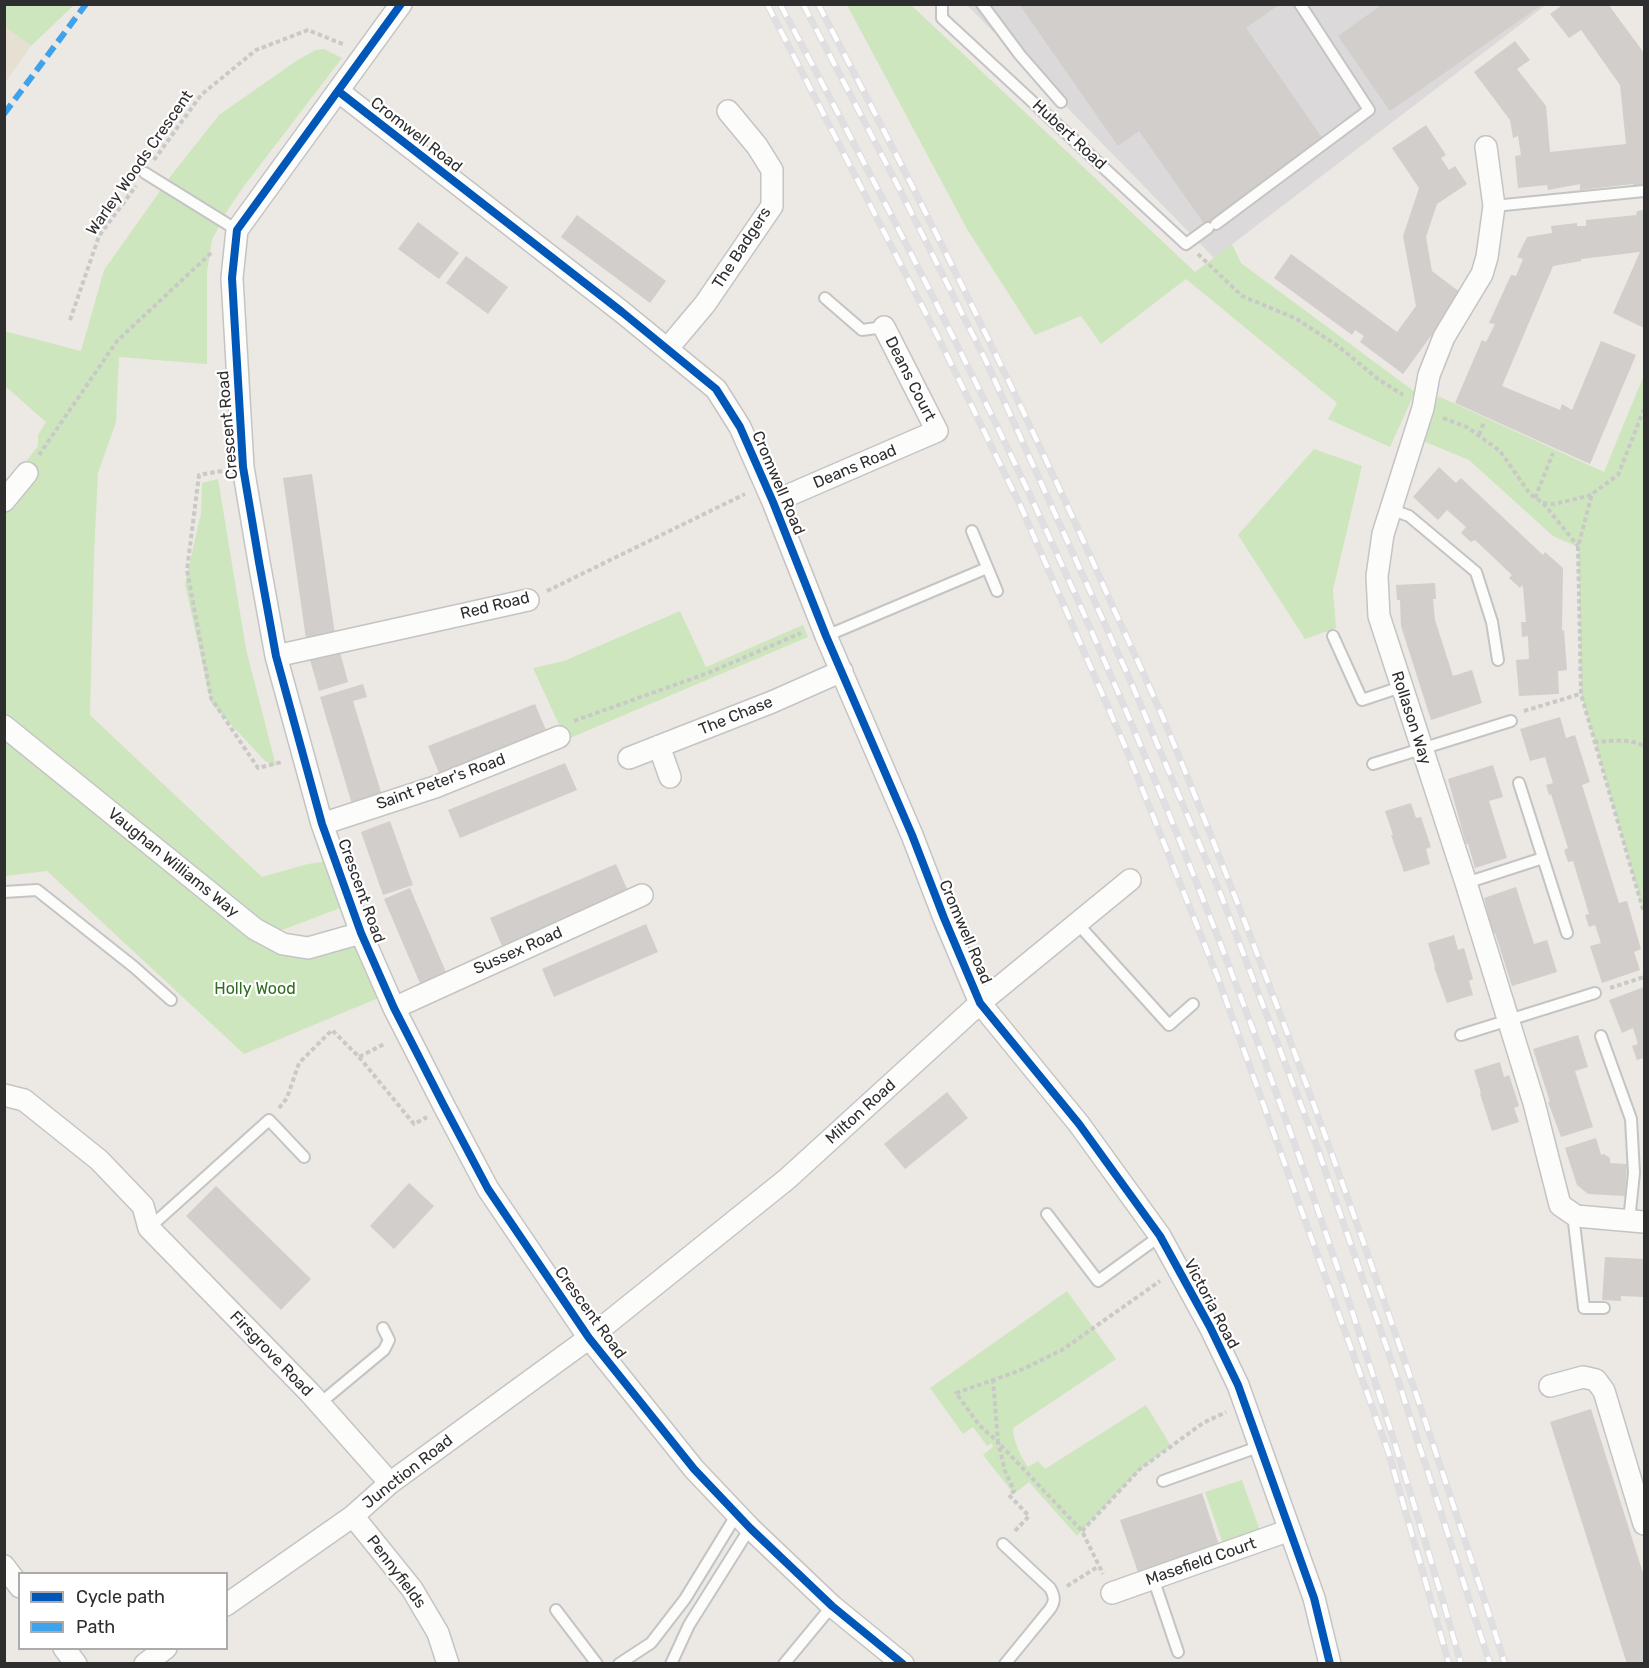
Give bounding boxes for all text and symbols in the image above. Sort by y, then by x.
street label: Warley Woods Crescent [83,87,197,239]
street label: Cromwell Road [366,93,466,177]
street label: Hubert Road [1028,96,1110,174]
street label: The Badgers [709,204,775,292]
street label: Deans Court [880,333,940,425]
street label: Crescent Road [214,370,242,480]
street label: Cromwell Road [747,428,809,538]
street label: Deans Road [811,441,899,493]
street label: Red Road [458,588,532,624]
street label: Rollason Way [1387,669,1435,767]
street label: The Chase [696,693,776,739]
street label: Saint Peter's Road [374,750,508,814]
street label: Vaughan Williams Way [104,804,242,922]
street label: Crescent Road [333,836,389,946]
street label: Cromwell Road [934,877,996,987]
street label: Sussex Road [471,923,565,979]
park label: Holly Wood [214,979,296,999]
street label: Milton Road [822,1076,900,1148]
street label: Victoria Road [1179,1256,1243,1352]
street label: Crescent Road [550,1263,630,1363]
street label: Firsgrove Road [225,1307,317,1401]
street label: Junction Road [359,1431,457,1513]
street label: Pennyfields [362,1532,430,1612]
street label: Masefield Court [1143,1534,1259,1590]
legend [18,1572,228,1650]
text: Cycle path [76,1586,165,1608]
text: Path [76,1616,115,1638]

